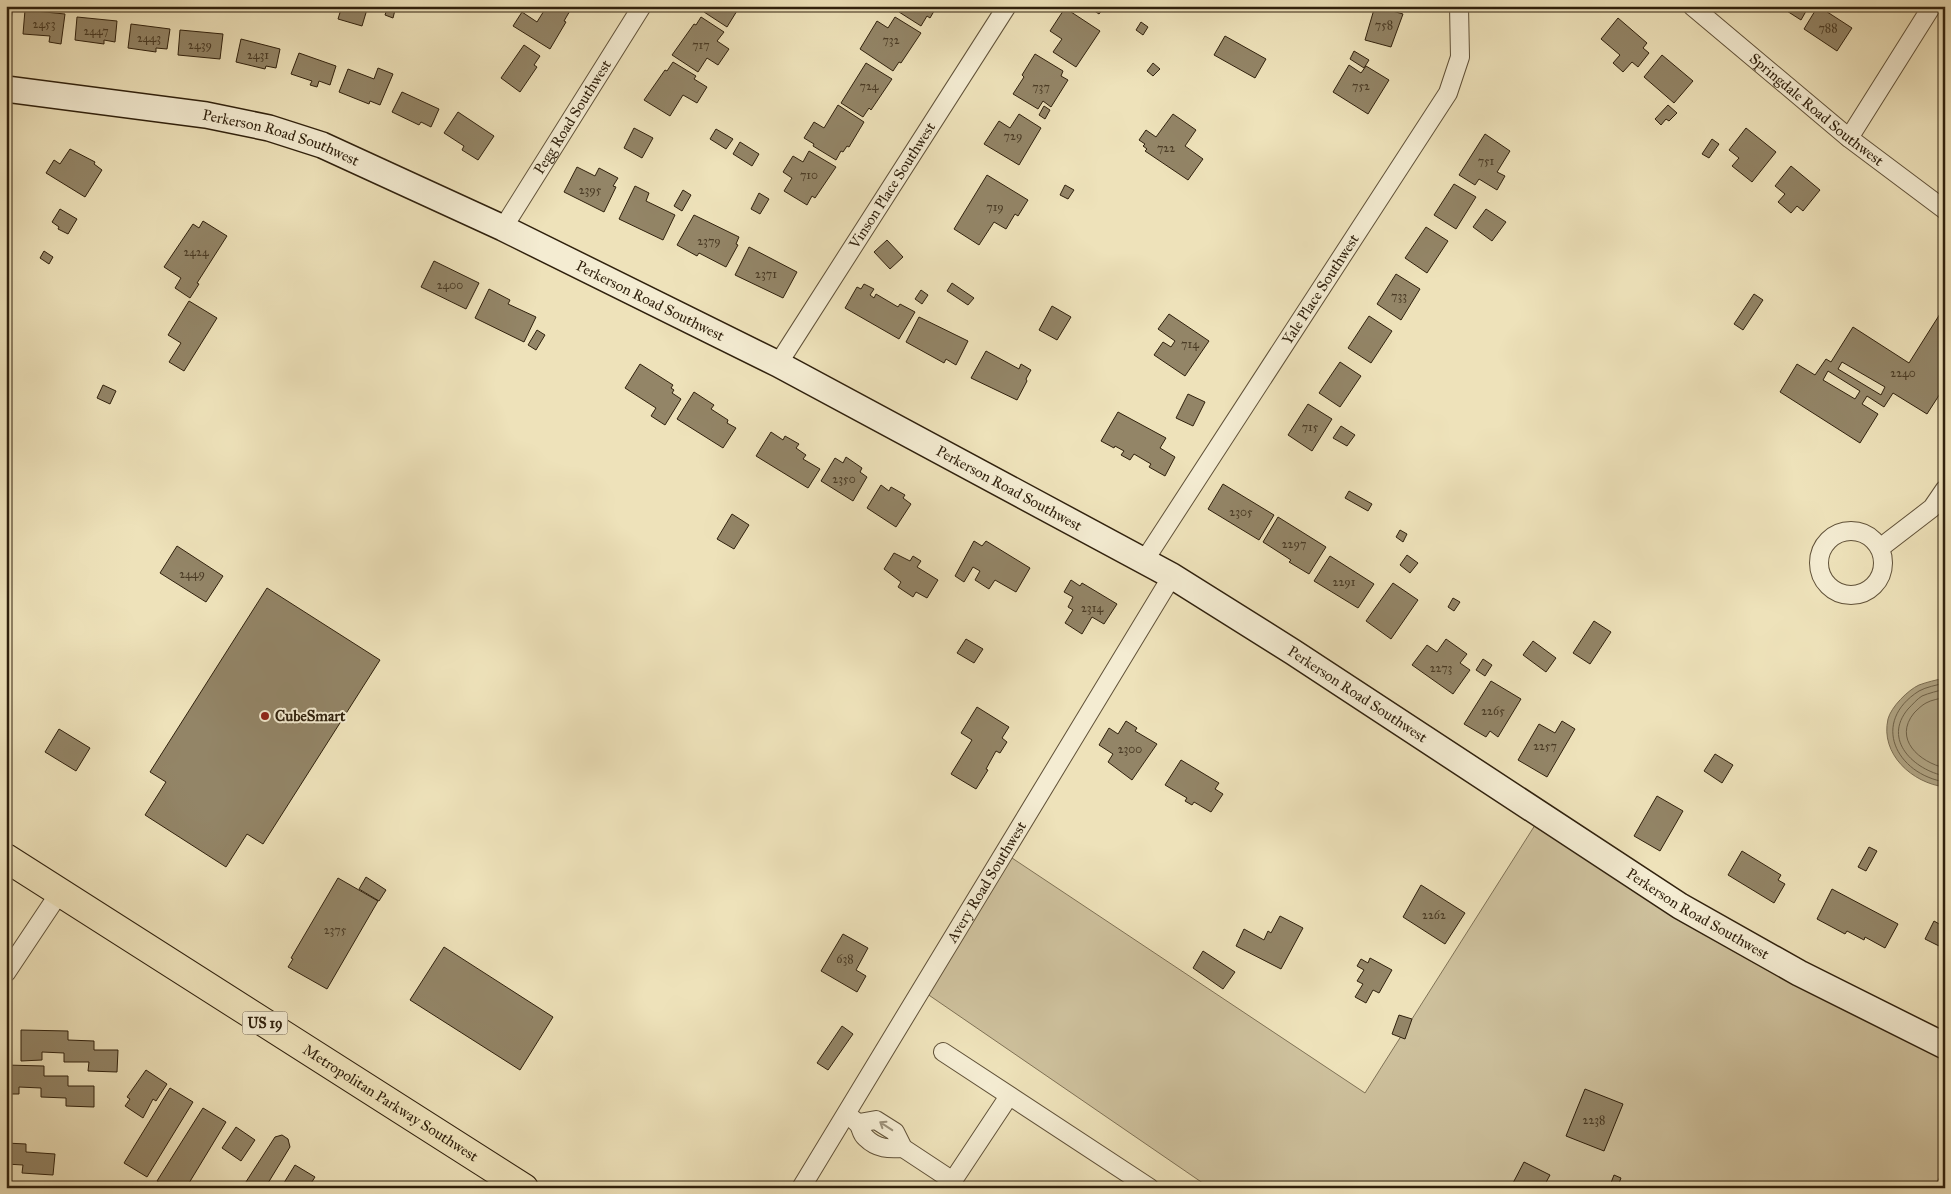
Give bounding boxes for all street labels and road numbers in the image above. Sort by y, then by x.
street label: Springdale Road Southwest [1746,49,1888,170]
street label: Pegg Road Southwest [530,56,615,177]
street label: Perkerson Road Southwest [201,106,363,170]
street label: Vinson Place Southwest [845,118,940,253]
street label: Yale Place Southwest [1278,230,1363,348]
street label: Perkerson Road Southwest [573,257,728,345]
street label: Perkerson Road Southwest [933,442,1086,535]
street label: Perkerson Road Southwest [1284,642,1431,747]
street label: Avery Road Southwest [942,817,1031,947]
street label: Perkerson Road Southwest [1623,864,1773,964]
road number: US 19 [242,1011,288,1034]
street label: Metropolitan Parkway Southwest [300,1041,482,1166]

